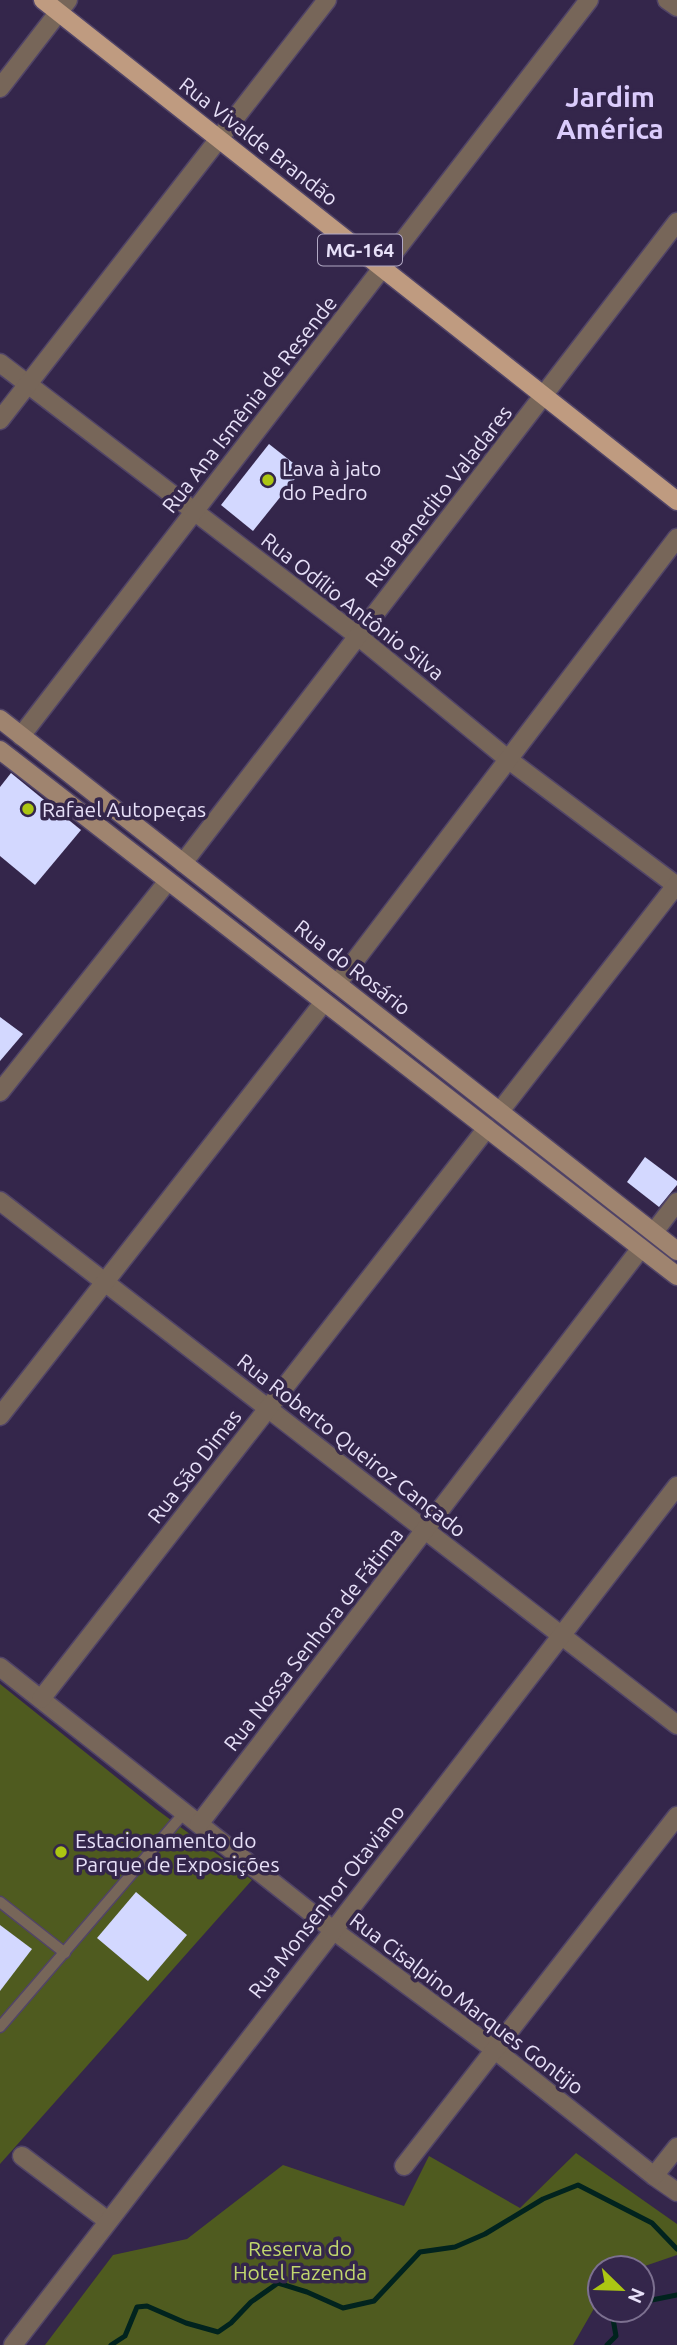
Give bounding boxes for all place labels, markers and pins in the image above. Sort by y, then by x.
place label: Lava à jato do Pedro [282,456,381,504]
marker: Lava à jato do Pedro [260,472,276,488]
place label: Rafael Autopeças [42,797,206,821]
marker: Rafael Autopeças [20,801,36,817]
place label: Estacionamento do Parque de Exposições [75,1828,280,1876]
marker: Estacionamento do Parque de Exposições [53,1844,69,1860]

